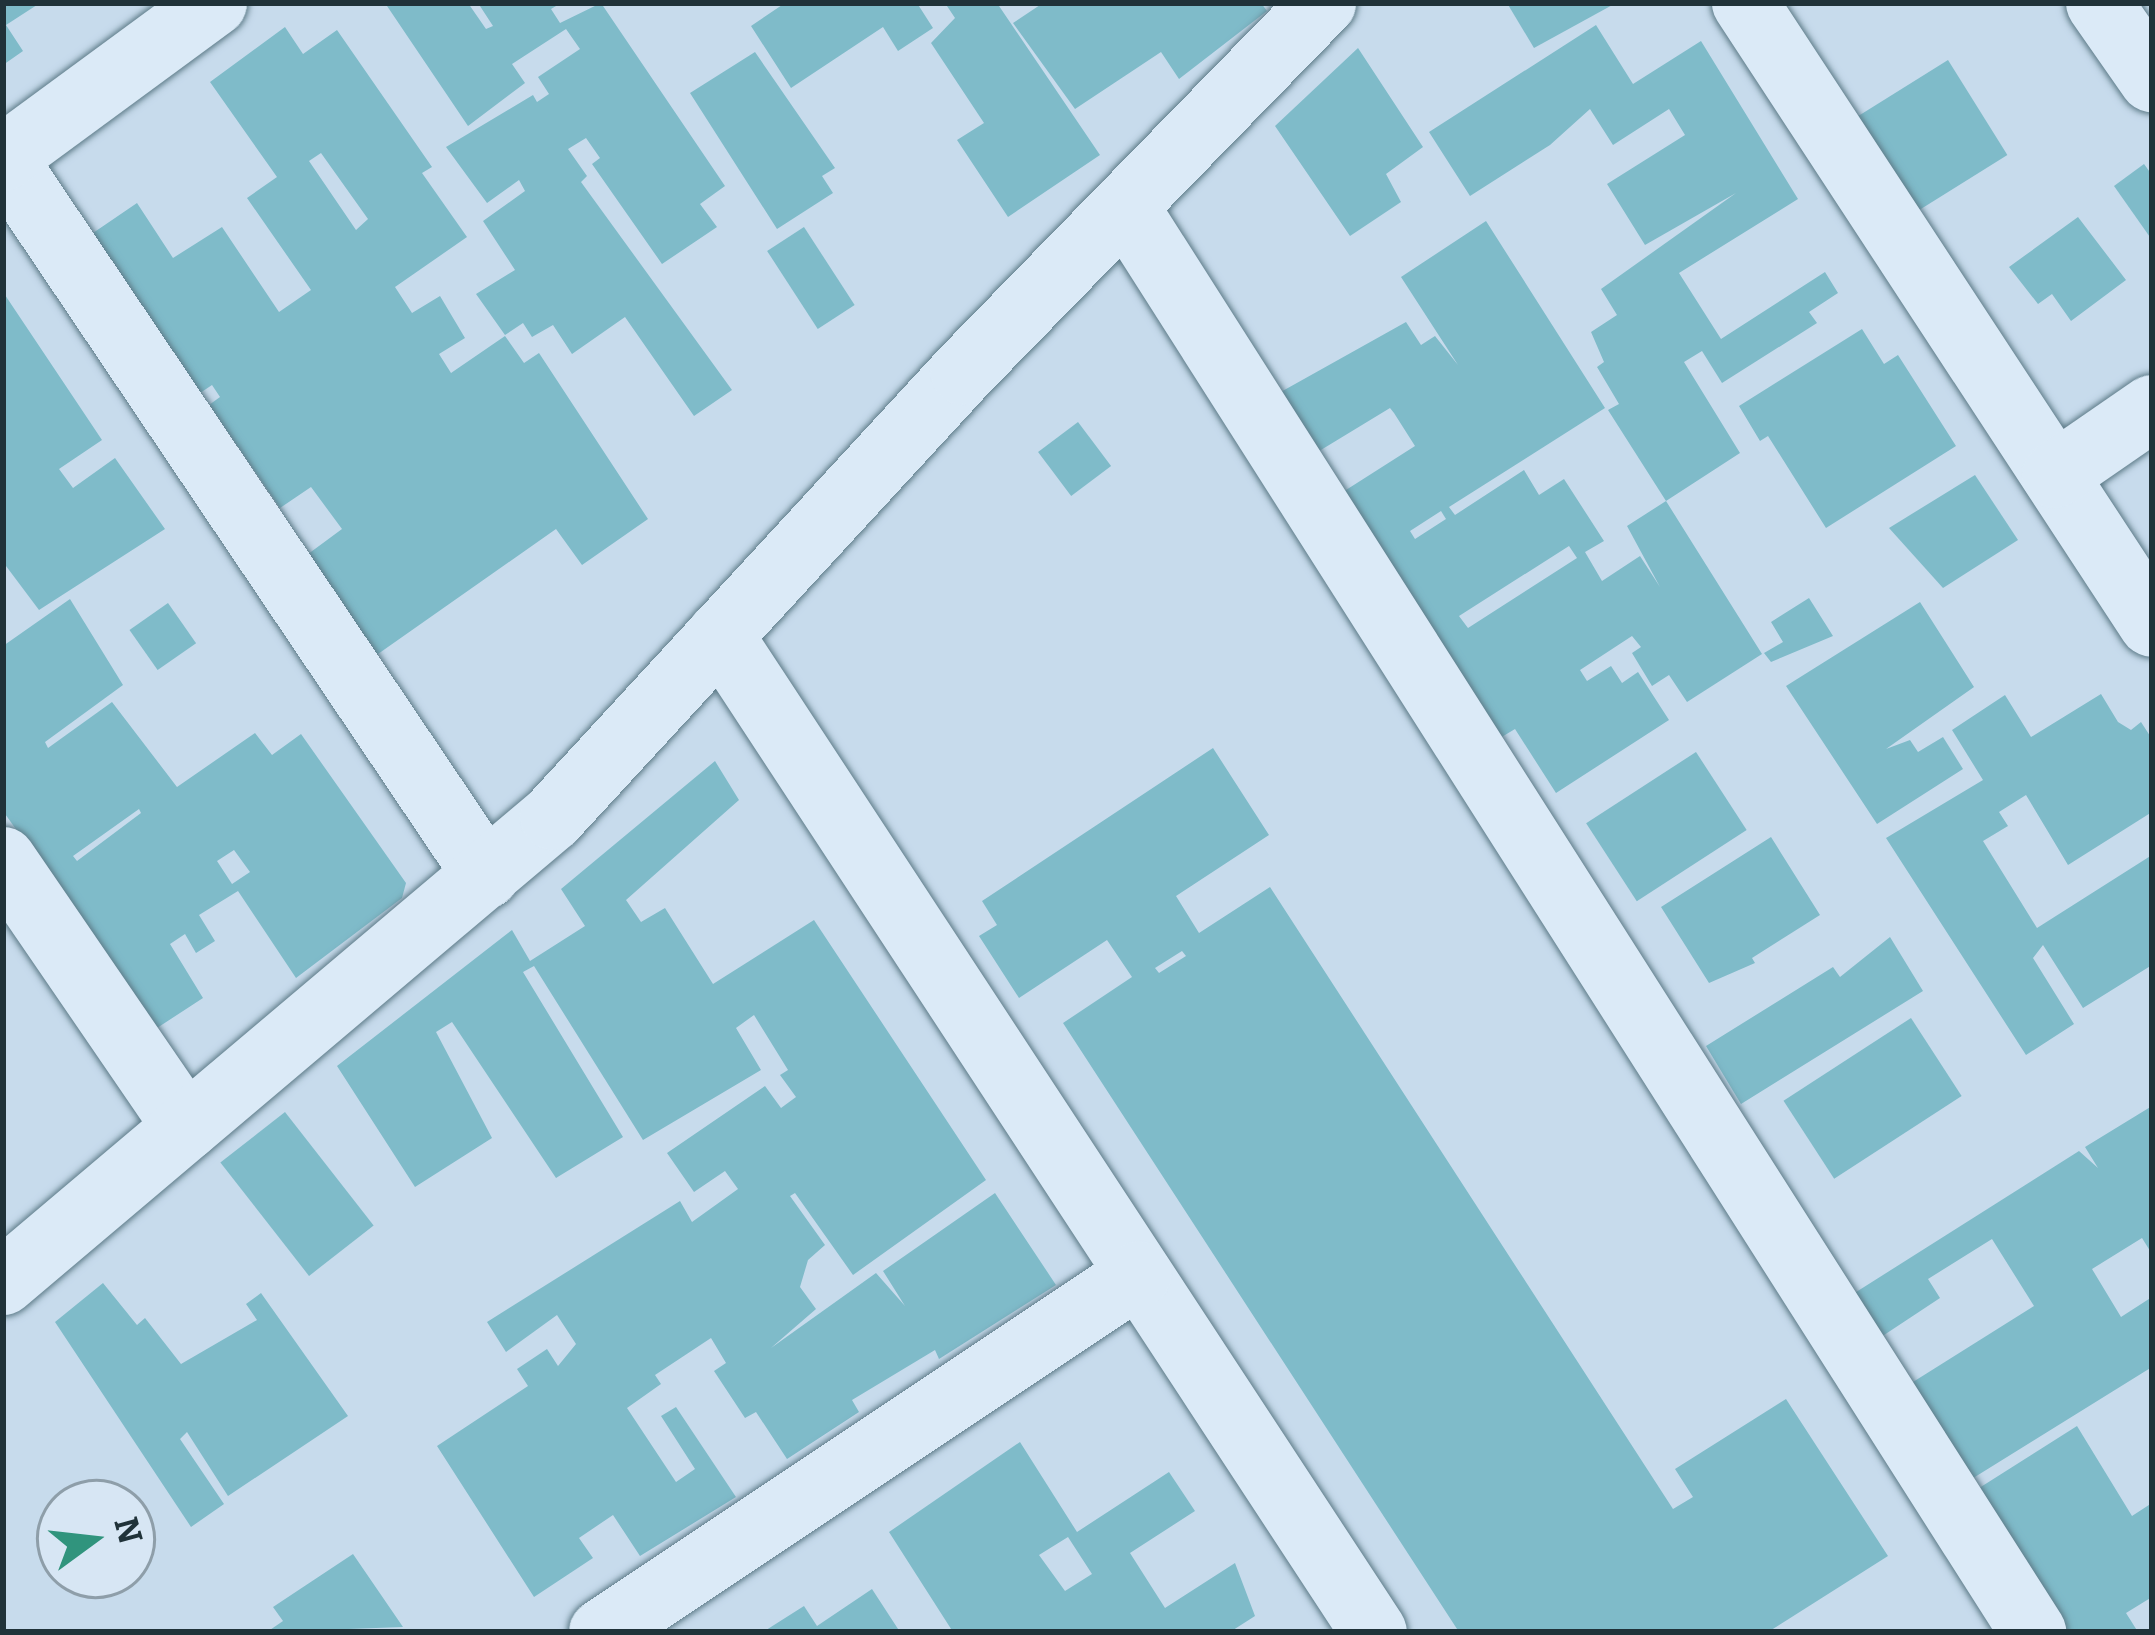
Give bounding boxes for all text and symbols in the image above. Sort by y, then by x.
north arrow [36,1479,156,1599]
text: N [105,1513,150,1548]

